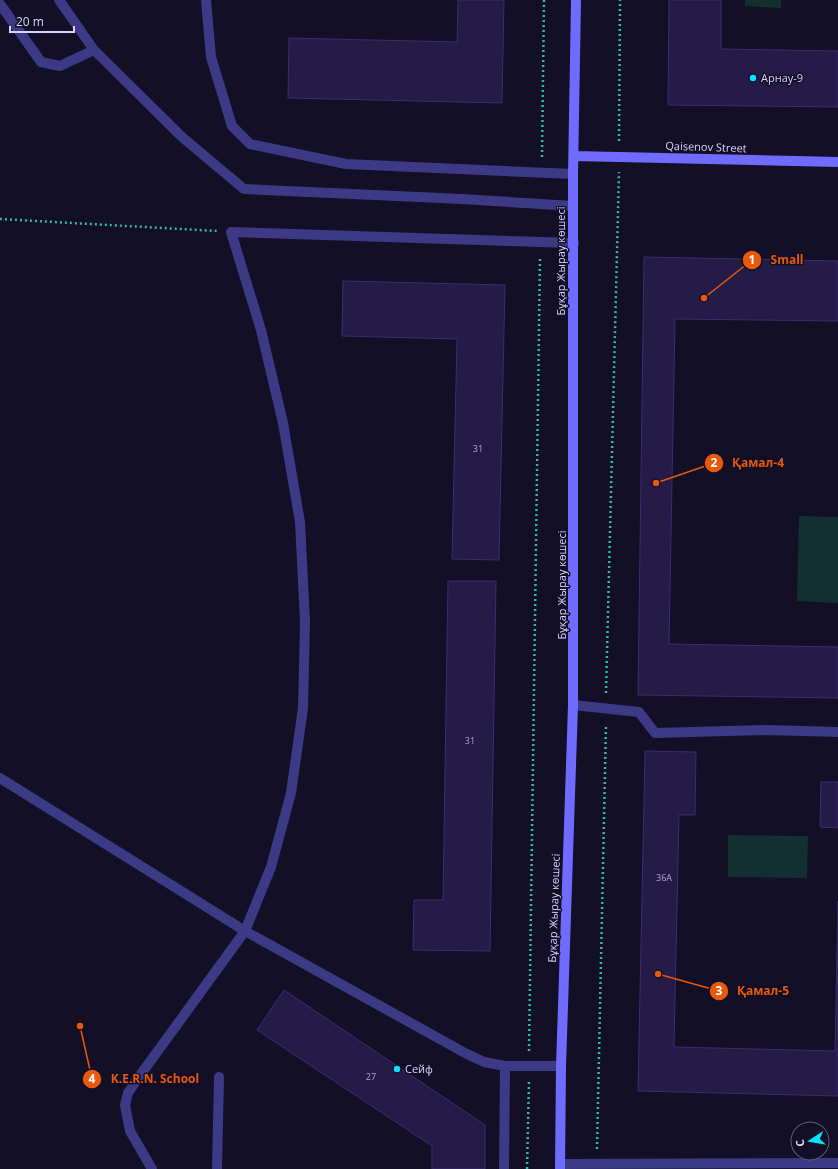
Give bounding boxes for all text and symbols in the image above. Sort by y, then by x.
scale bar [10,8,74,34]
text: 20 m [16,13,44,30]
place label: Арнау-9 [761,70,803,85]
marker: Арнау-9 [748,73,758,83]
street label: Qaisenov Street [665,138,747,155]
street label: Бұқар Жырау көшесі [553,206,568,316]
callout: Small [742,248,811,272]
text: 1 [749,251,755,268]
text: Small [771,251,803,268]
house number: 31 [473,442,483,455]
callout: Қамал-4 [704,451,792,475]
text: 2 [711,454,718,471]
text: Қамал-4 [732,454,784,471]
street label: Бұқар Жырау көшесі [554,530,569,640]
house number: 31 [465,734,475,747]
street label: Бұқар Жырау көшесі [544,853,563,963]
house number: 36А [656,871,672,884]
callout: Қамал-5 [709,979,797,1003]
text: 3 [716,982,723,999]
text: Қамал-5 [737,982,789,999]
place label: Сейф [405,1061,433,1076]
marker: Сейф [392,1064,402,1074]
callout: K.E.R.N. School [82,1067,207,1091]
text: 4 [89,1070,96,1087]
text: K.E.R.N. School [111,1070,199,1087]
house number: 27 [366,1070,376,1083]
north arrow [790,1121,830,1161]
text: С [792,1138,808,1148]

